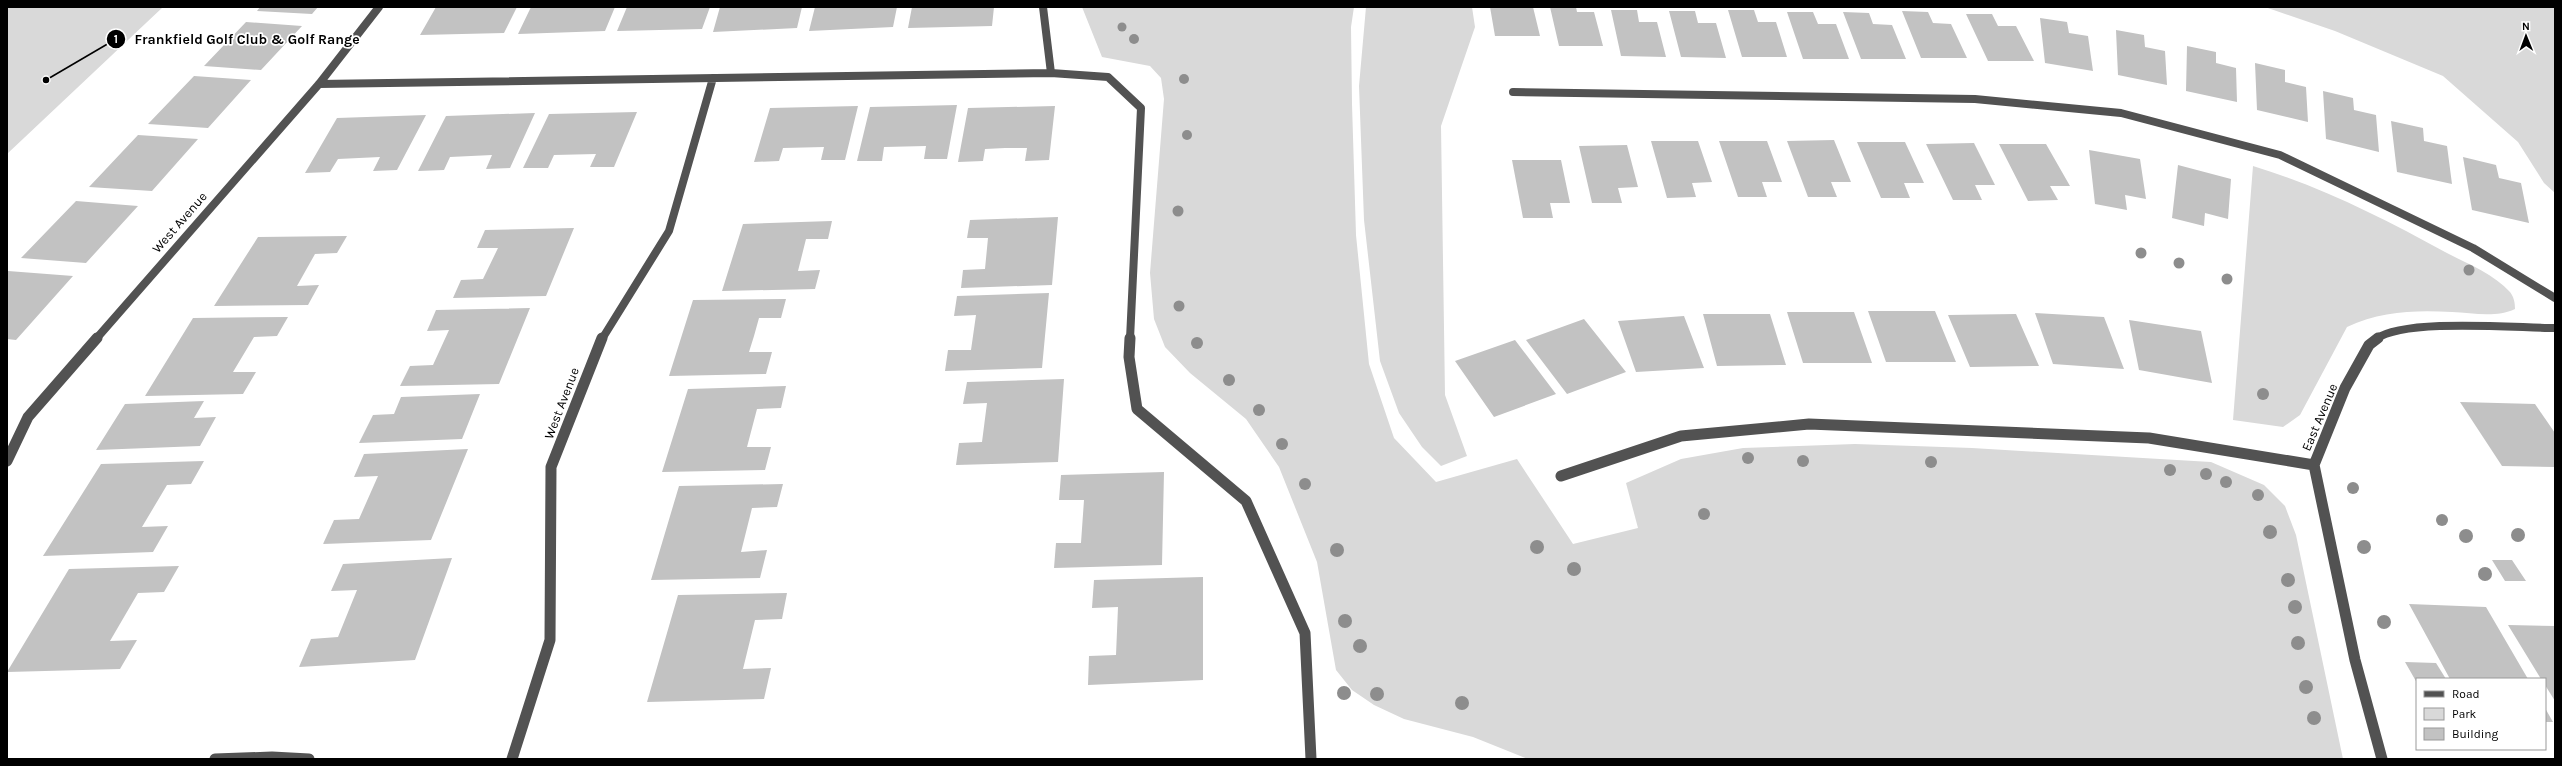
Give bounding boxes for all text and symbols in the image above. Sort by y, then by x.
north arrow [2506,16,2546,56]
text: N [2522,20,2530,33]
callout: Frankfield Golf Club & Golf Range [106,26,367,52]
text: Frankfield Golf Club & Golf Range [134,31,360,48]
text: 1 [114,32,118,46]
street label: West Avenue [149,189,210,256]
street label: West Avenue [541,365,582,441]
street label: East Avenue [2298,381,2341,453]
legend [2416,678,2546,750]
text: Road [2452,687,2480,701]
text: Park [2452,707,2477,721]
text: Building [2452,727,2499,741]

